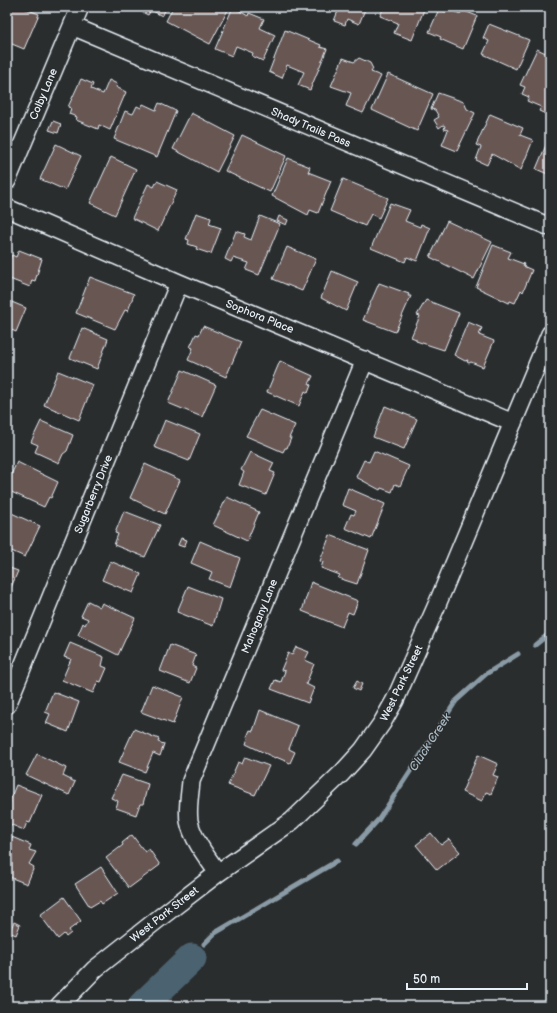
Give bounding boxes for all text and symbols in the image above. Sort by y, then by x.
street label: Colby Lane [27,66,60,122]
street label: Shady Trails Pass [269,105,353,150]
street label: Sophora Place [224,297,296,336]
street label: Sugarberry Drive [72,453,115,535]
street label: Mahogany Lane [239,577,280,655]
street label: West Park Street [377,643,426,723]
water label: Cluck Creek [406,710,455,774]
street label: West Park Street [128,883,201,945]
scale bar [407,965,527,991]
text: 50 m [413,972,440,987]

